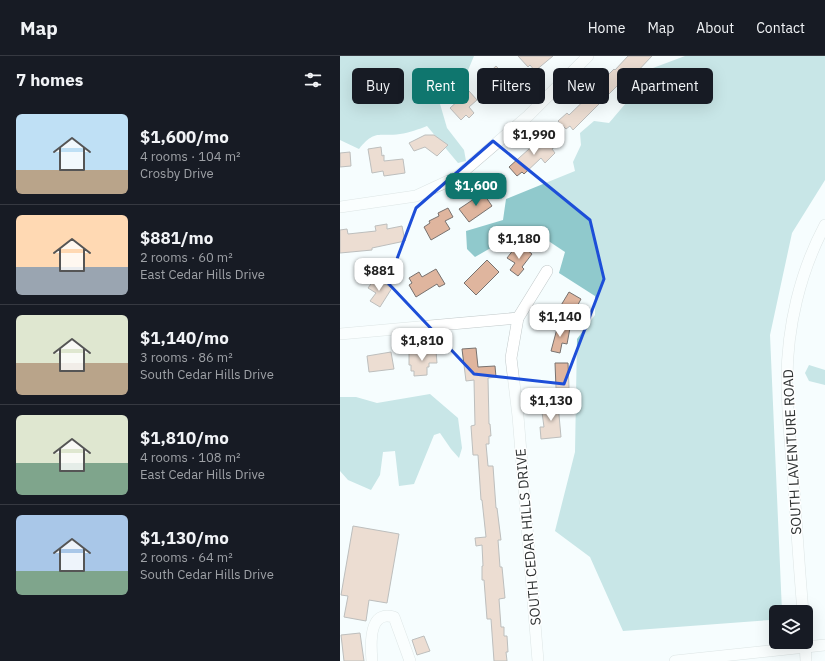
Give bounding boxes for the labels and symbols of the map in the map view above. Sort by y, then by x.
pin: $1,990 [501,122,567,156]
pin: $1,600 [443,173,509,207]
pin: $1,180 [486,226,552,260]
pin: $881 [355,258,403,292]
pin: $1,140 [527,304,593,338]
pin: $1,810 [389,328,455,362]
street label: SOUTH LAVENTURE ROAD [779,369,805,535]
pin: $1,130 [518,388,584,422]
street label: SOUTH CEDAR HILLS DRIVE [511,448,545,626]

